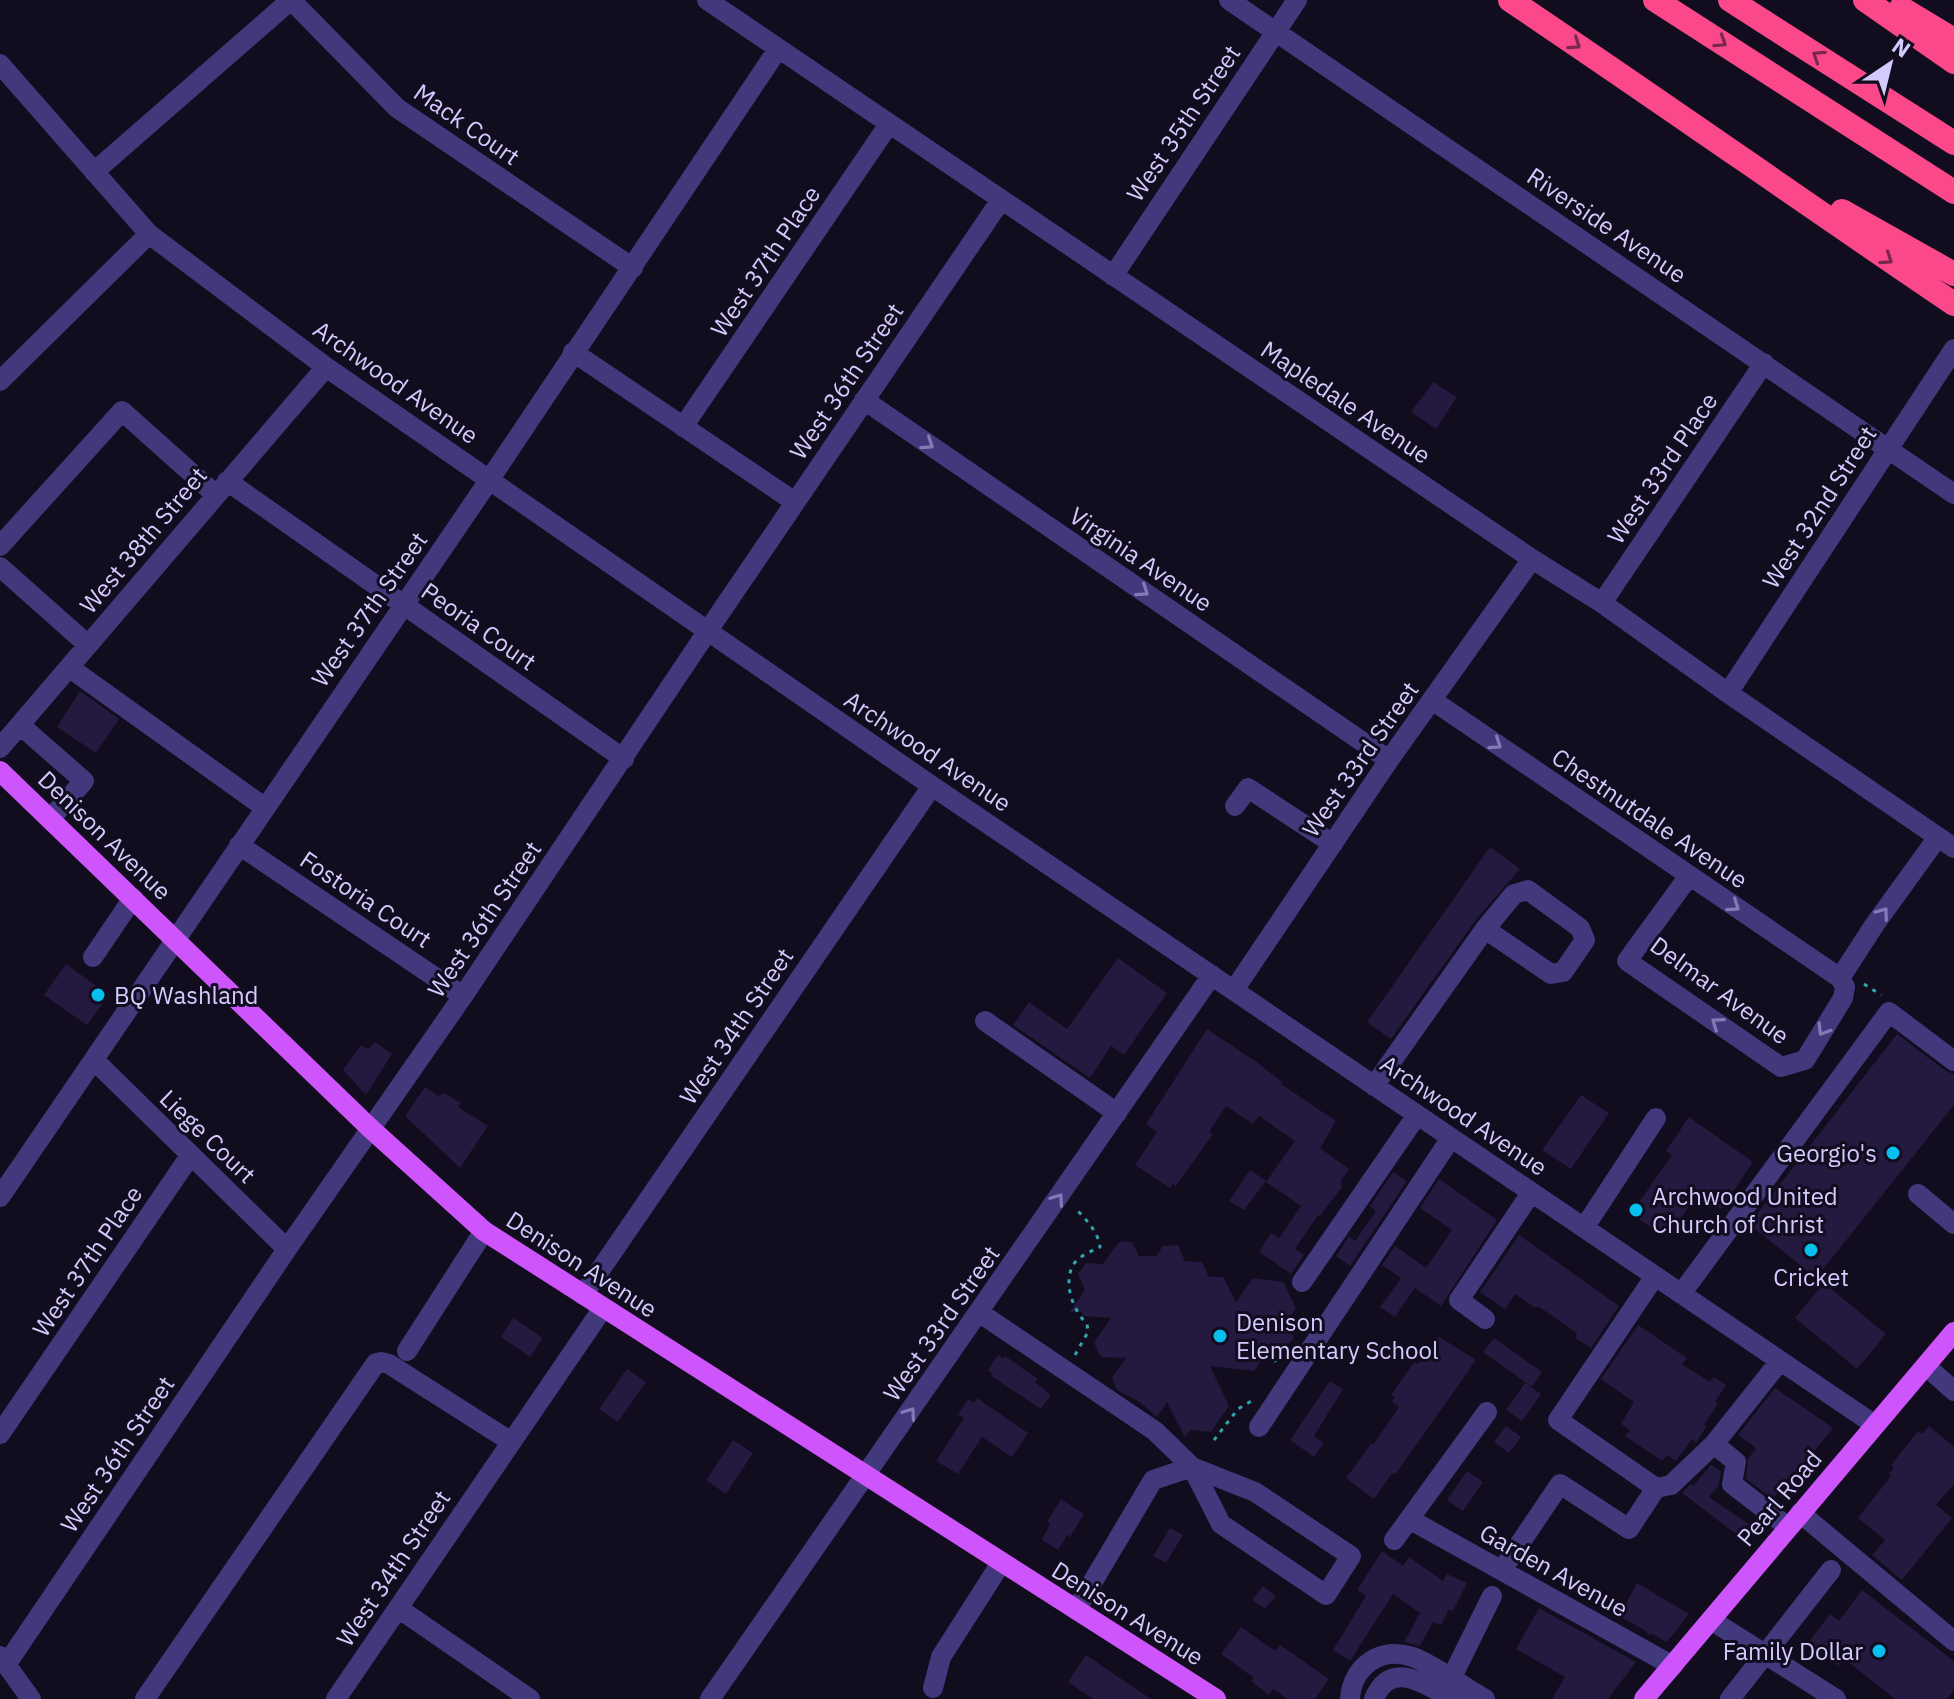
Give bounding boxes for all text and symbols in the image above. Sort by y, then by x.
north arrow [1850,24,1930,104]
text: N [1887,31,1917,64]
one-way arrow [1712,33,1727,48]
one-way arrow [1566,34,1581,49]
street label: West 35th Street [1119,39,1247,207]
one-way arrow [1812,51,1826,66]
street label: Mack Court [408,76,526,172]
street label: Riverside Avenue [1521,160,1693,290]
street label: West 37th Place [703,179,827,343]
one-way arrow [1878,249,1893,264]
street label: West 36th Street [782,297,910,465]
street label: Archwood Avenue [307,313,485,451]
street label: Mapledale Avenue [1255,333,1437,471]
street label: West 33rd Place [1600,386,1724,550]
street label: West 32nd Street [1754,420,1884,594]
one-way arrow [920,434,934,449]
street label: West 38th Street [72,460,214,620]
street label: Virginia Avenue [1063,499,1219,619]
street label: West 37th Street [304,525,434,693]
street label: Peoria Court [415,575,543,677]
one-way arrow [1134,581,1148,596]
street label: West 33rd Street [1295,675,1425,843]
street label: Archwood Avenue [838,683,1018,819]
one-way arrow [1488,734,1502,749]
street label: Chestnutdale Avenue [1546,741,1754,895]
street label: Denison Avenue [31,763,179,907]
street label: West 36th Street [420,835,548,1003]
street label: Fostoria Court [294,843,438,955]
one-way arrow [1726,897,1740,912]
one-way arrow [1873,907,1887,922]
street label: Delmar Avenue [1644,929,1796,1051]
street label: West 34th Street [672,942,800,1110]
place label: BQ Washland [114,979,259,1011]
marker: BQ Washland [89,986,107,1004]
one-way arrow [1712,1017,1726,1032]
one-way arrow [1818,1021,1833,1036]
street label: Archwood Avenue [1374,1047,1554,1183]
street label: Liege Court [153,1082,263,1190]
place label: Georgio's [1776,1137,1877,1169]
marker: Georgio's [1884,1144,1902,1162]
street label: West 37th Place [25,1179,149,1343]
place label: Archwood United Church of Christ [1652,1180,1838,1240]
one-way arrow [1048,1194,1063,1208]
marker: Archwood United Church of Christ [1627,1201,1645,1219]
street label: Denison Avenue [501,1203,663,1325]
street label: West 33rd Street [876,1239,1006,1407]
marker: Cricket [1802,1241,1820,1259]
place label: Cricket [1773,1261,1849,1293]
place label: Denison Elementary School [1236,1306,1438,1366]
marker: Denison Elementary School [1211,1327,1229,1345]
street label: West 36th Street [53,1370,181,1538]
one-way arrow [900,1408,915,1422]
street label: Pearl Road [1729,1443,1829,1553]
street label: West 34th Street [329,1484,457,1652]
street label: Garden Avenue [1474,1516,1634,1624]
street label: Denison Avenue [1046,1553,1210,1673]
place label: Family Dollar [1723,1635,1863,1667]
marker: Family Dollar [1870,1642,1888,1660]

